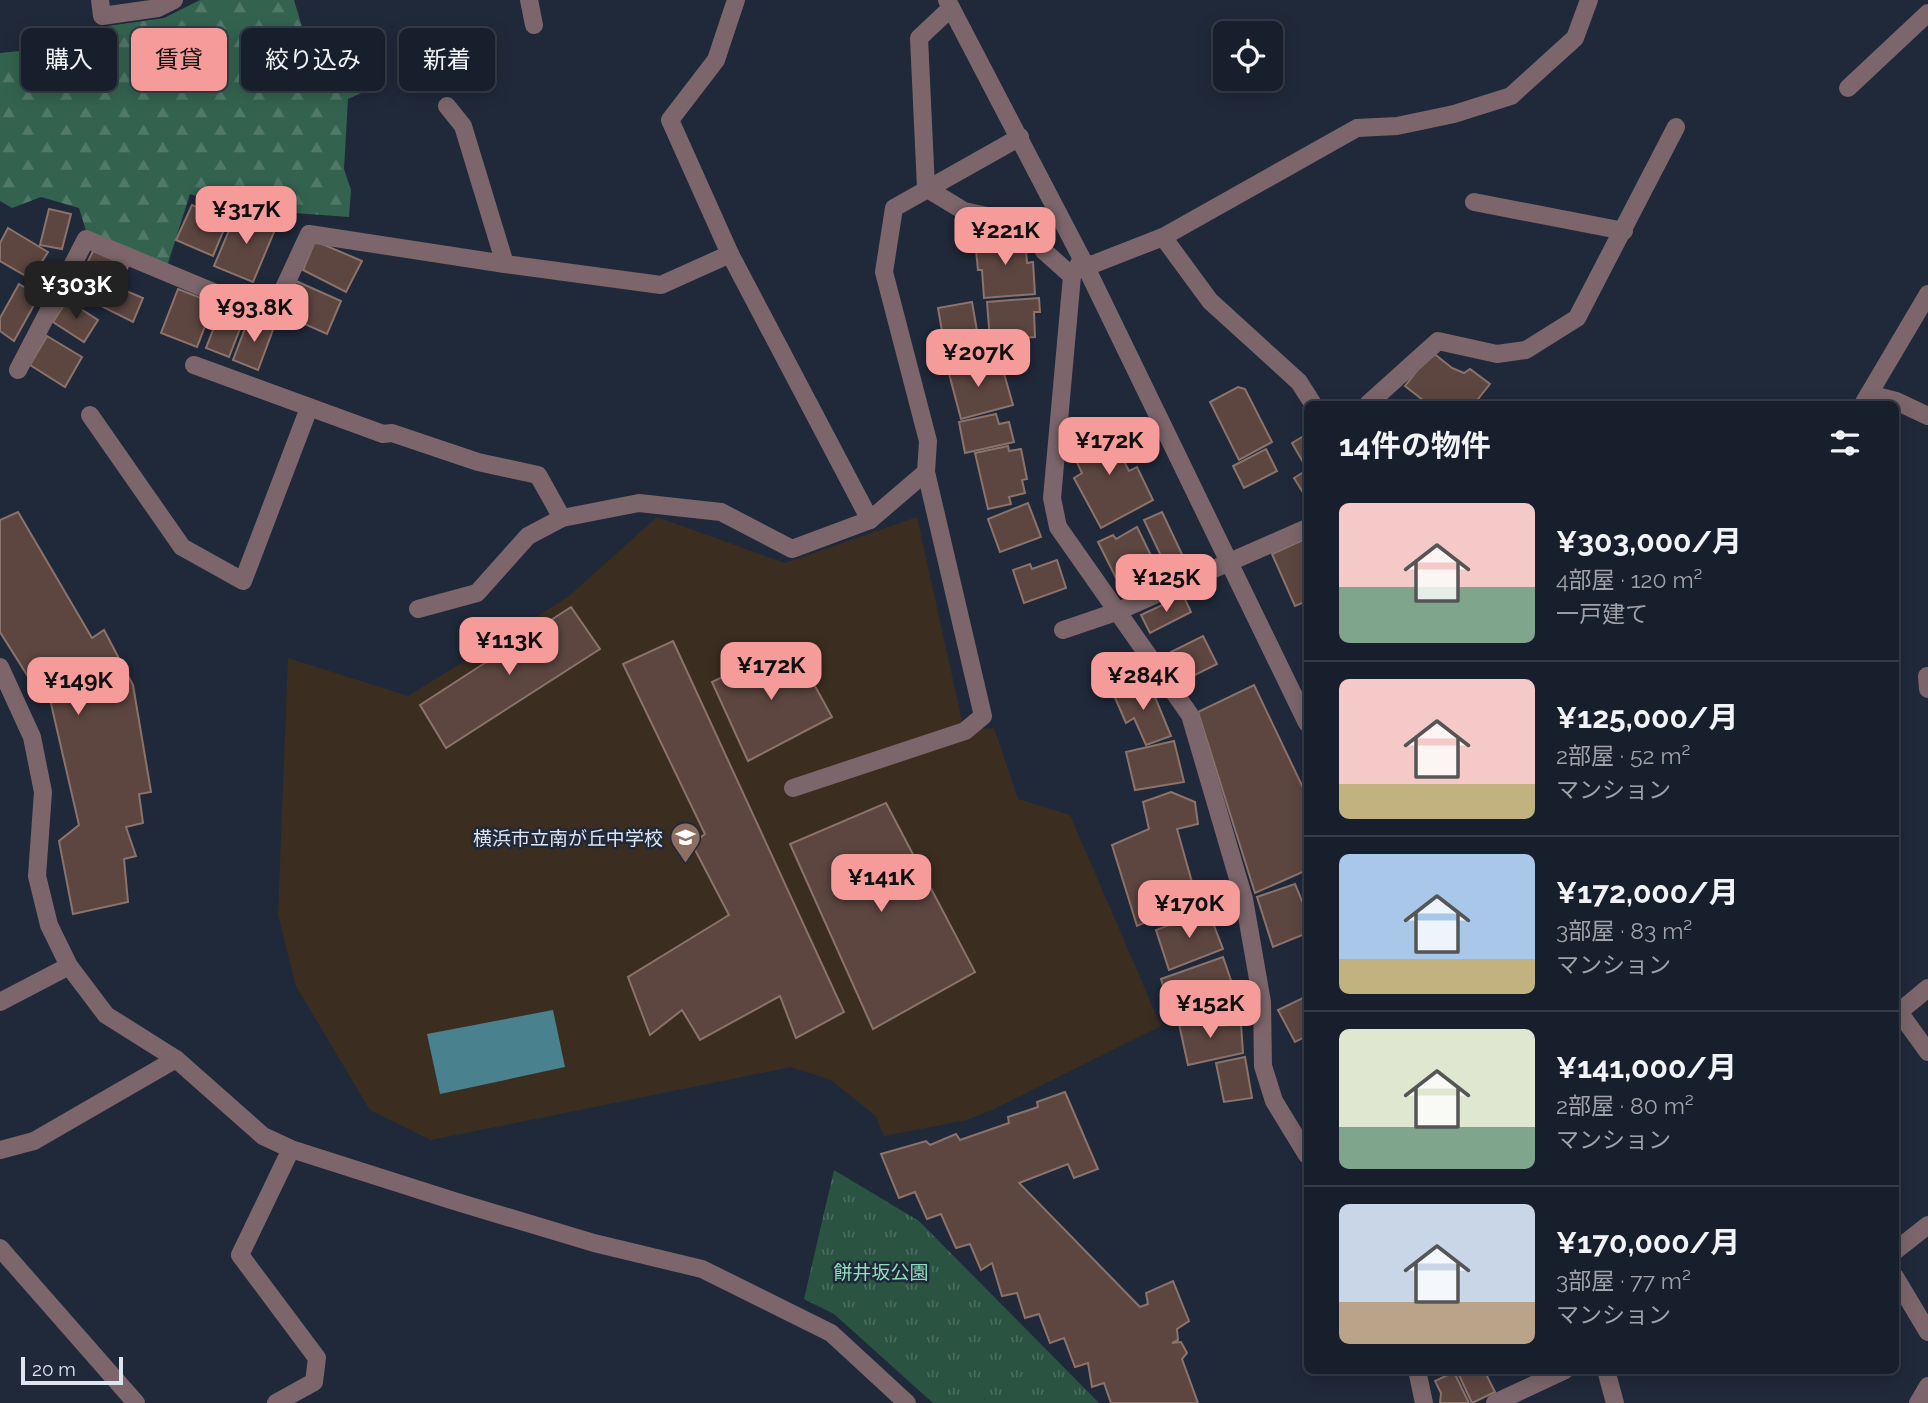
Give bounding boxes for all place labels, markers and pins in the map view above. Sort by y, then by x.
pin: ¥317K [197,187,295,246]
pin: ¥221K [956,208,1054,267]
pin: ¥303K [27,262,125,321]
pin: ¥93.8K [197,284,311,344]
pin: ¥207K [929,330,1027,389]
pin: ¥172K [1060,418,1158,477]
pin: ¥125K [1117,554,1215,614]
pin: ¥113K [460,618,558,677]
pin: ¥172K [722,642,820,702]
pin: ¥284K [1094,652,1192,712]
pin: ¥149K [29,658,127,717]
school or university icon: 横浜市立南が丘中学校 [669,821,703,865]
place label: 横浜市立南が丘中学校 [473,827,663,849]
pin: ¥141K [832,855,930,914]
pin: ¥170K [1140,880,1238,940]
pin: ¥152K [1161,981,1259,1040]

